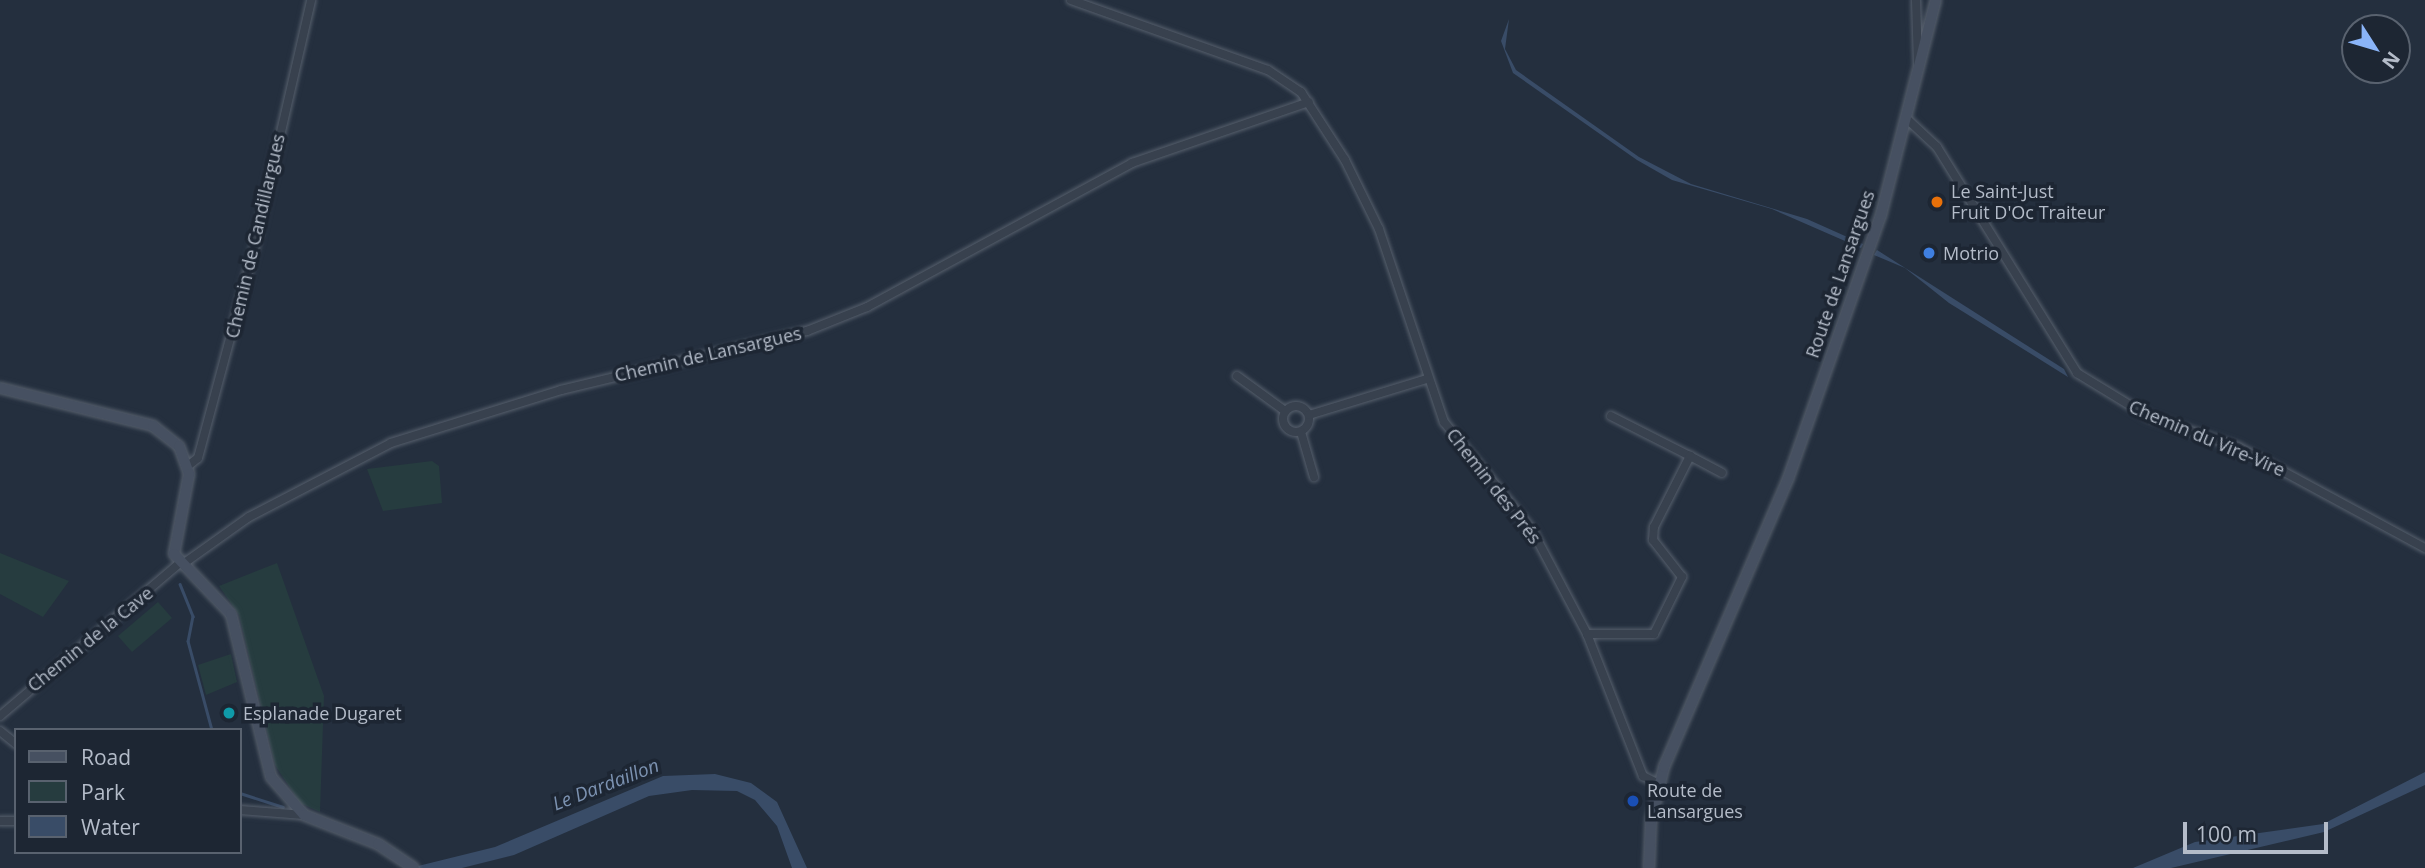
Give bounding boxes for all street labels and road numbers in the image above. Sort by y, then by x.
street label: Chemin de Candillargues [221,132,289,340]
street label: Route de Lansargues [1801,187,1879,361]
street label: Chemin de Lansargues [612,322,804,386]
street label: Chemin du Vire-Vire [2126,395,2288,481]
street label: Chemin des Prés [1442,424,1546,548]
street label: Chemin de la Cave [23,582,157,696]

